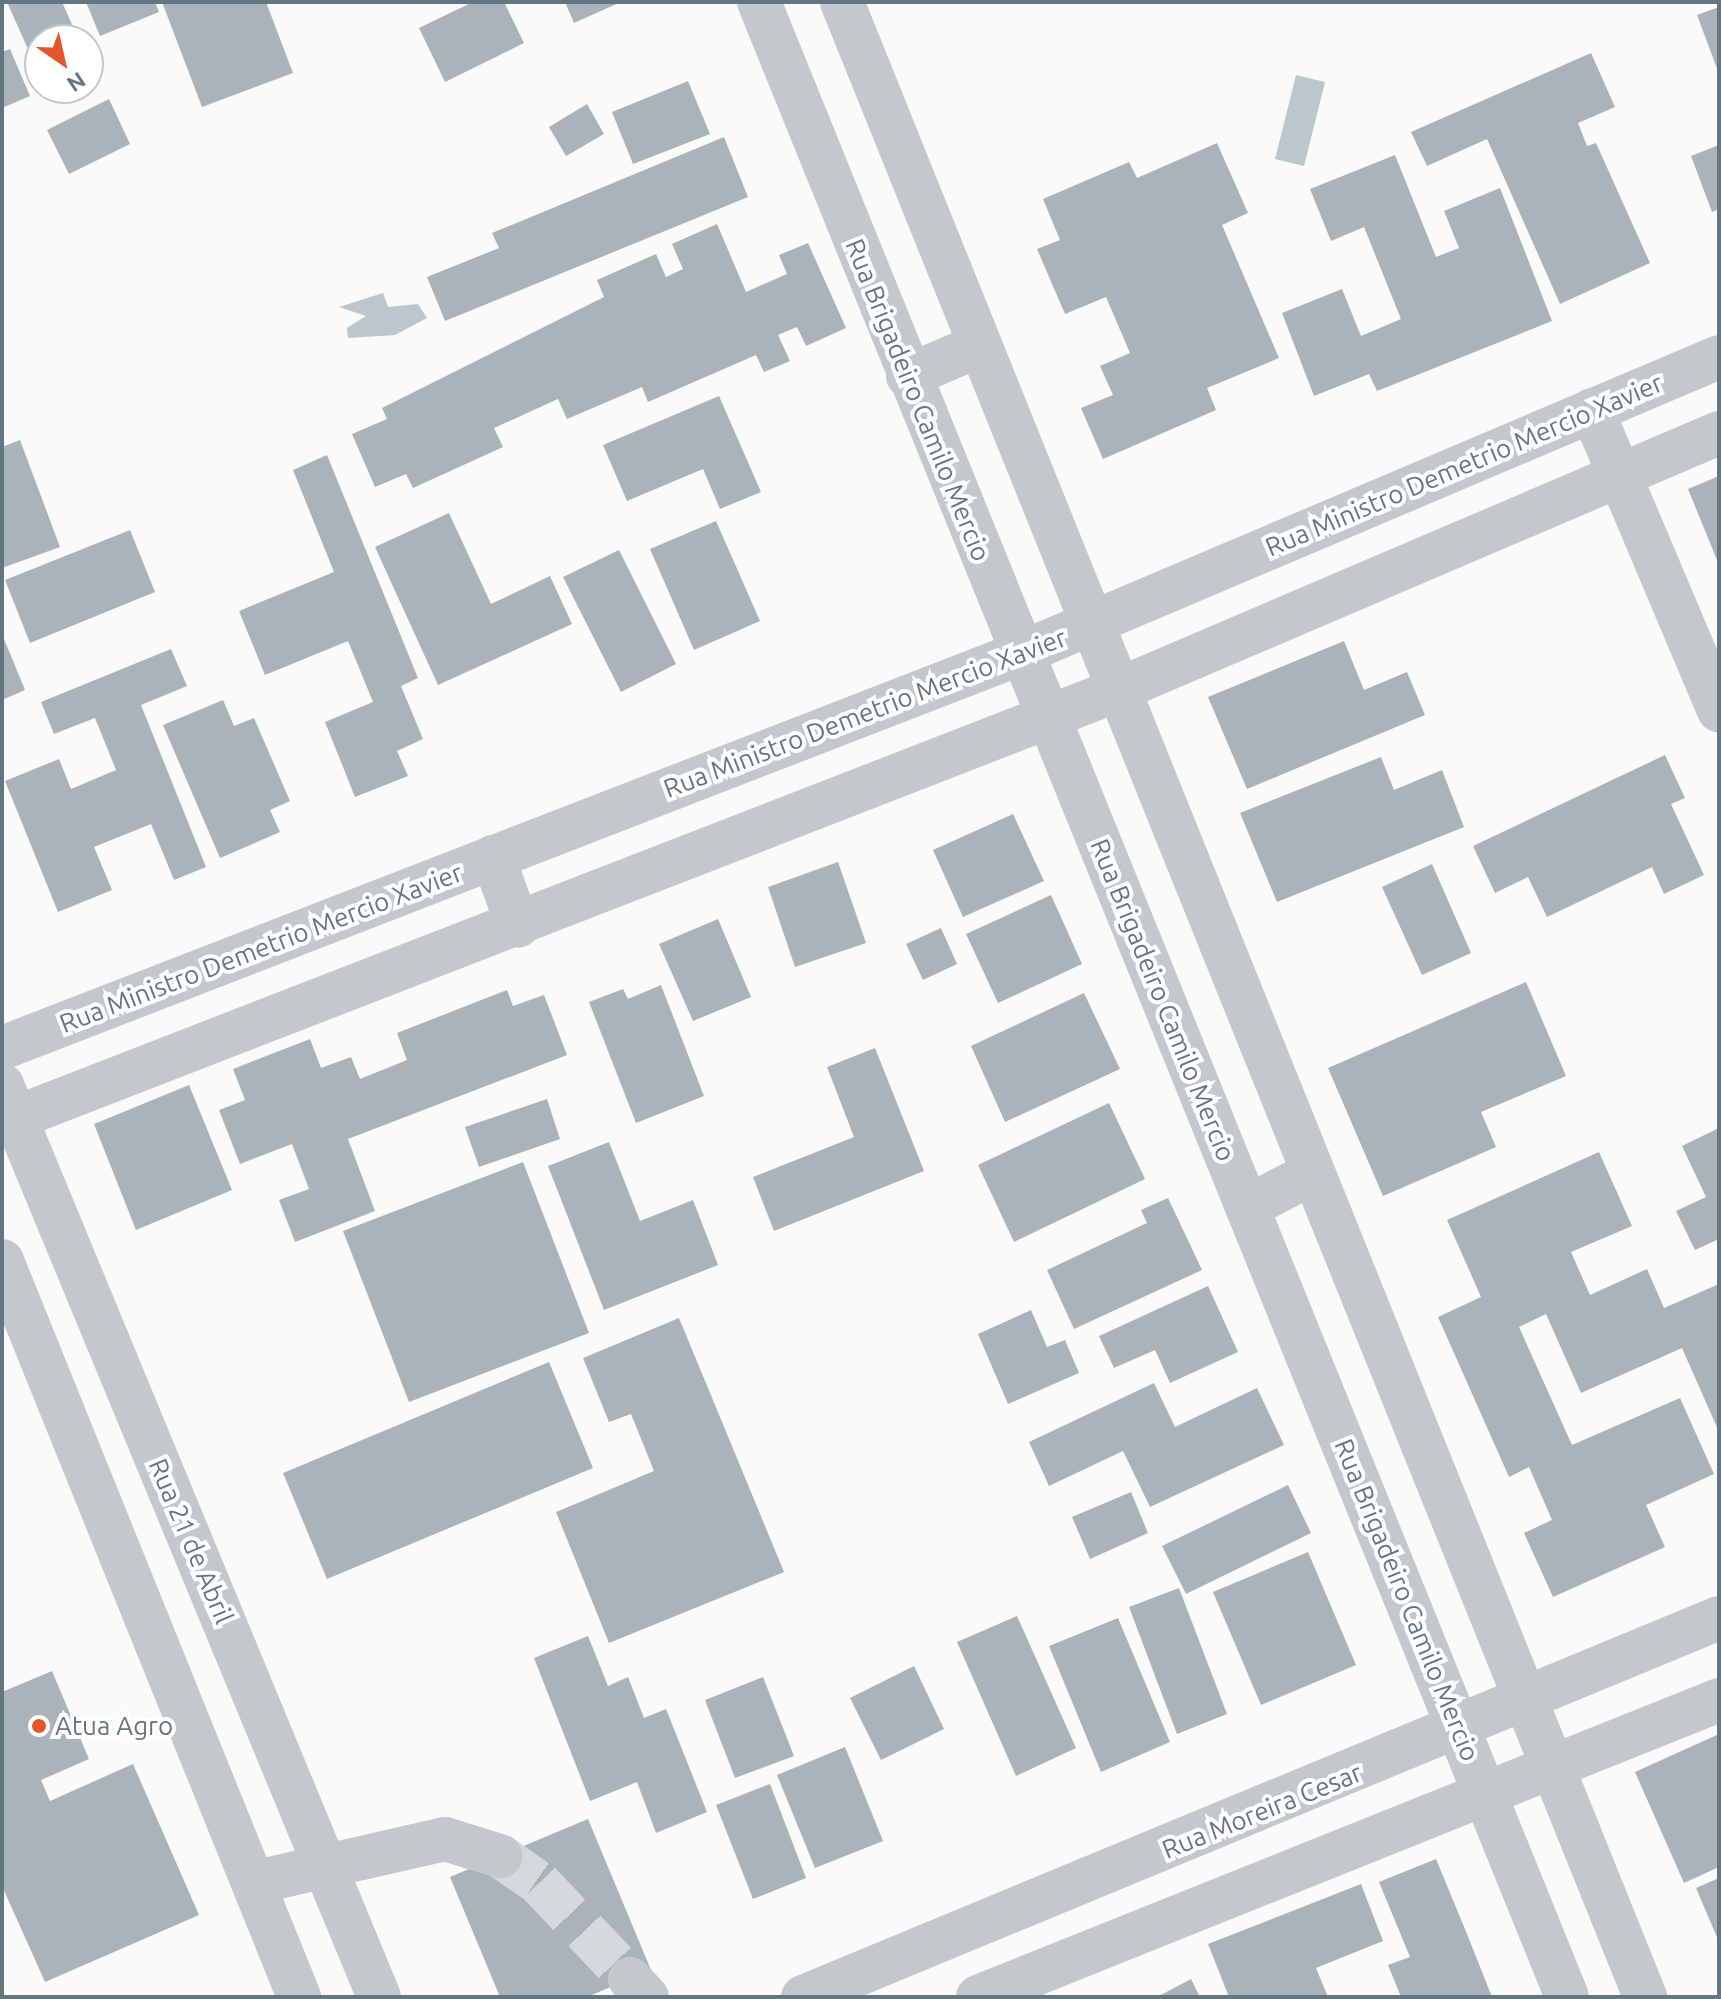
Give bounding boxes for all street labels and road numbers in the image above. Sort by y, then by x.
street label: Rua Brigadeiro Camilo Mercio [839,234,997,566]
street label: Rua Ministro Demetrio Mercio Xavier [1261,367,1667,563]
street label: Rua Ministro Demetrio Mercio Xavier [659,622,1071,804]
street label: Rua Brigadeiro Camilo Mercio [1084,834,1242,1166]
street label: Rua Ministro Demetrio Mercio Xavier [55,857,467,1039]
street label: Rua Brigadeiro Camilo Mercio [1328,1434,1486,1766]
street label: Rua 21 de Abril [142,1454,240,1628]
street label: Rua Moreira Cesar [1158,1757,1366,1865]

